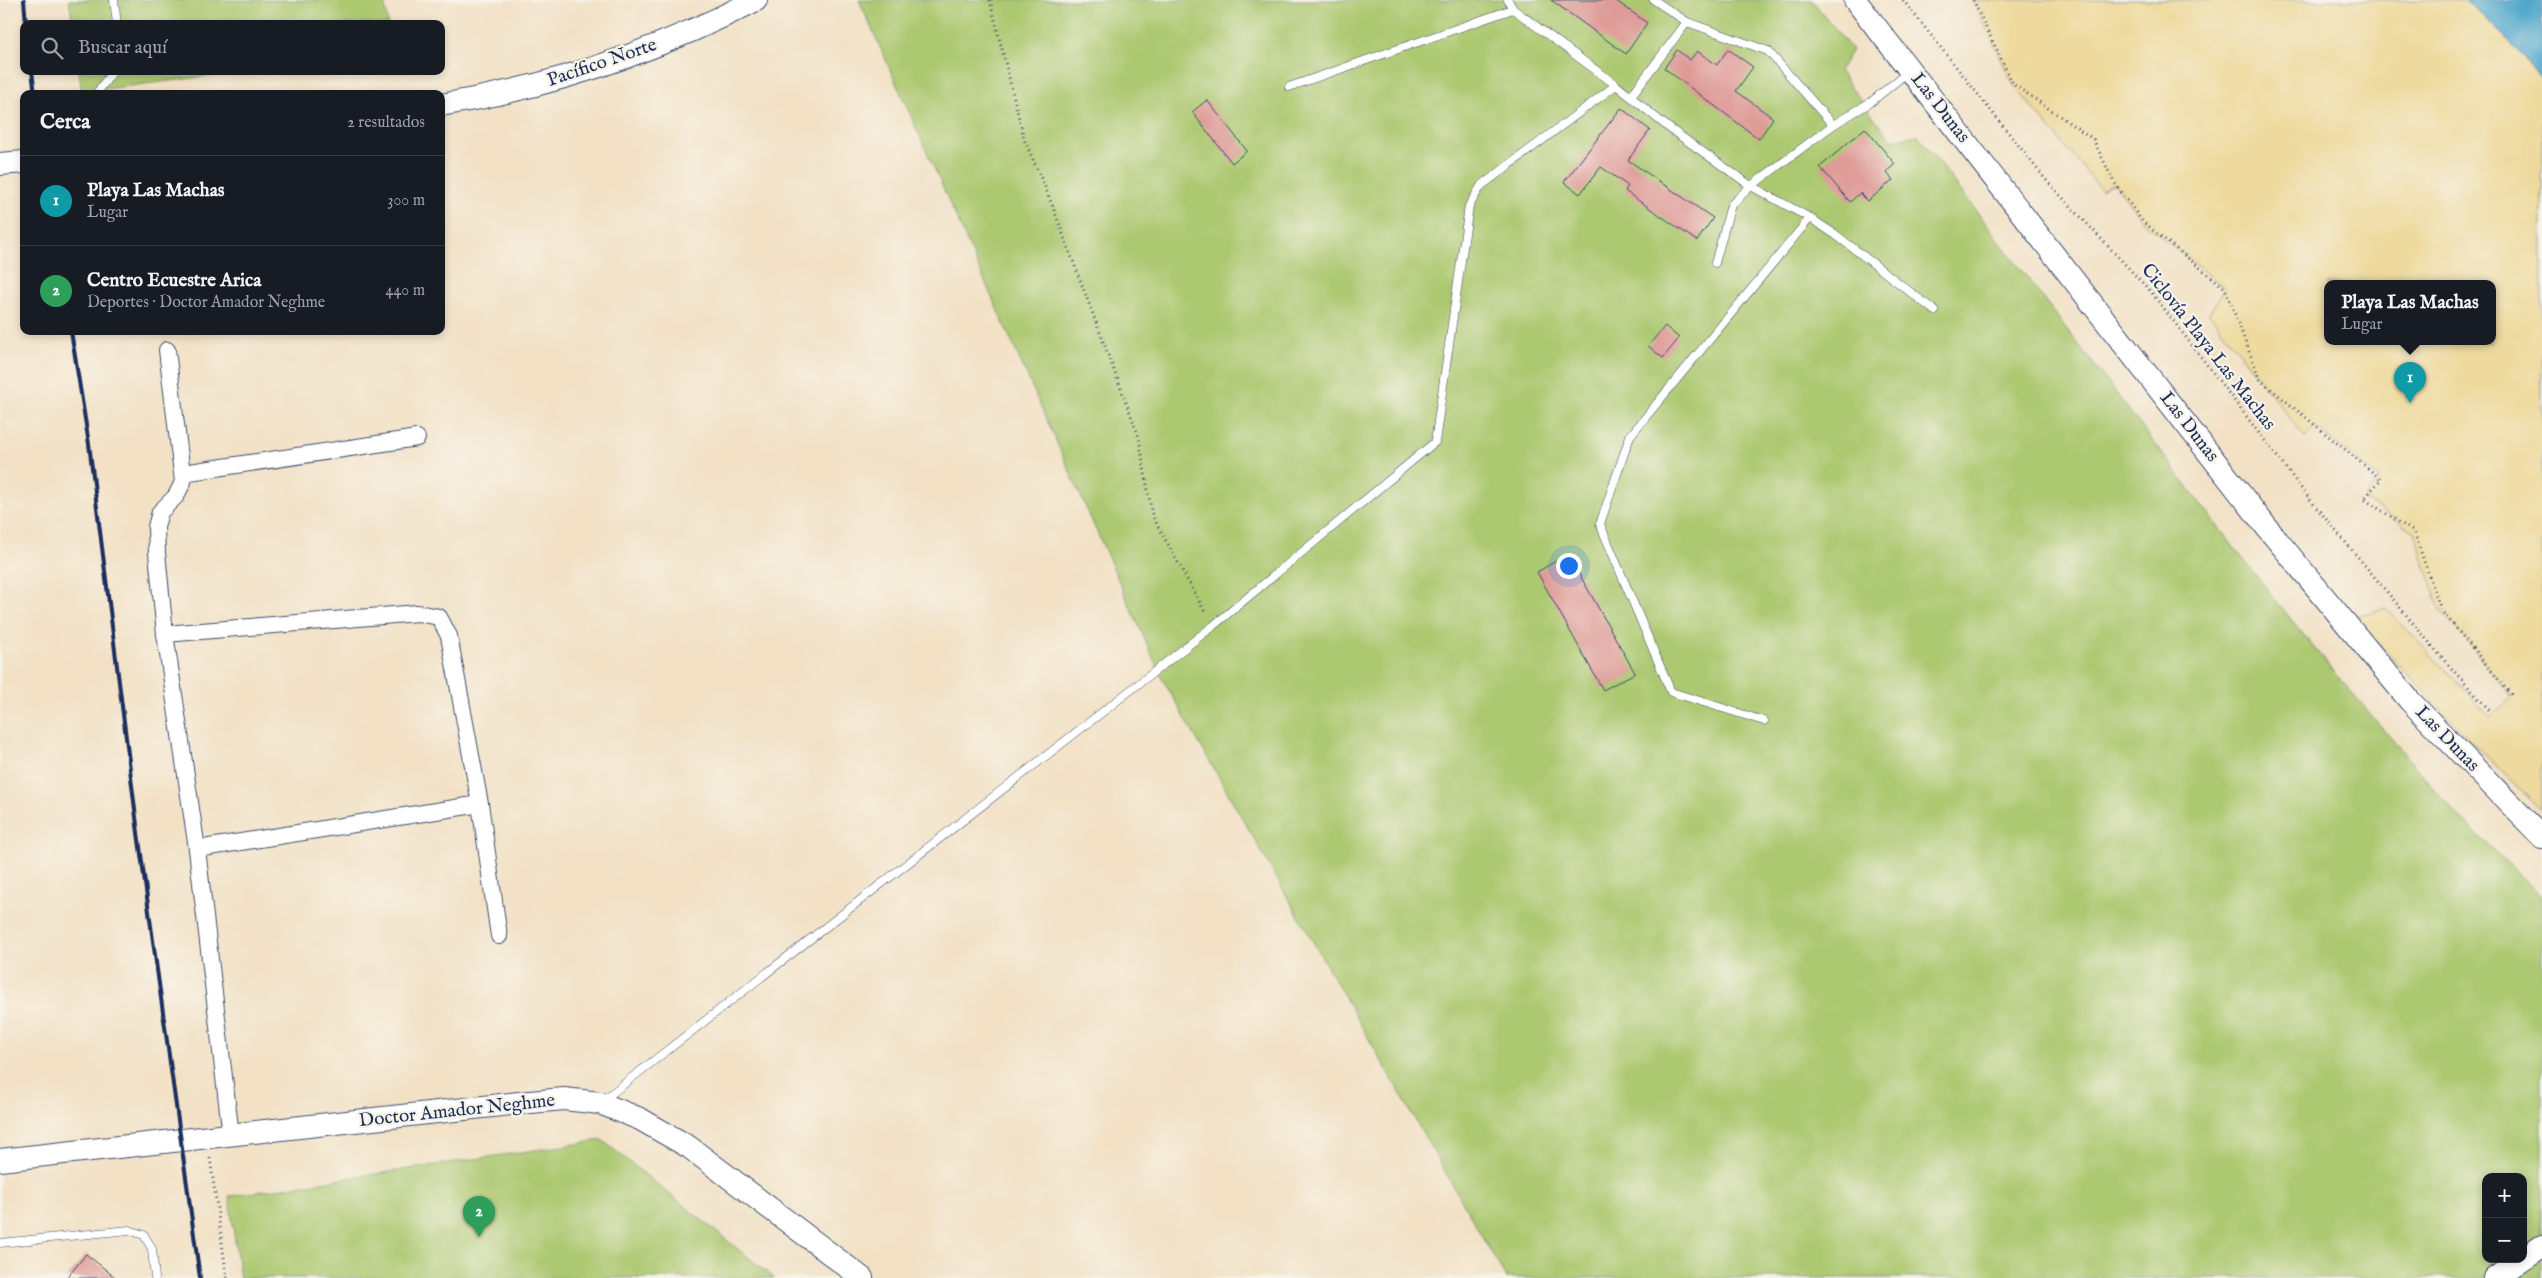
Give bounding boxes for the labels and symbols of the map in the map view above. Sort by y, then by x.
street label: Pacífico Norte [544,33,660,93]
street label: Las Dunas [1905,68,1975,148]
street label: Ciclovía Playa Las Machas [2135,259,2281,435]
pin: 1 [2394,362,2426,403]
street label: Las Dunas [2154,387,2224,467]
your location [1556,553,1582,579]
street label: Las Dunas [2410,701,2484,777]
street label: Doctor Amador Neghme [358,1089,556,1133]
pin: 2 [463,1196,495,1237]

